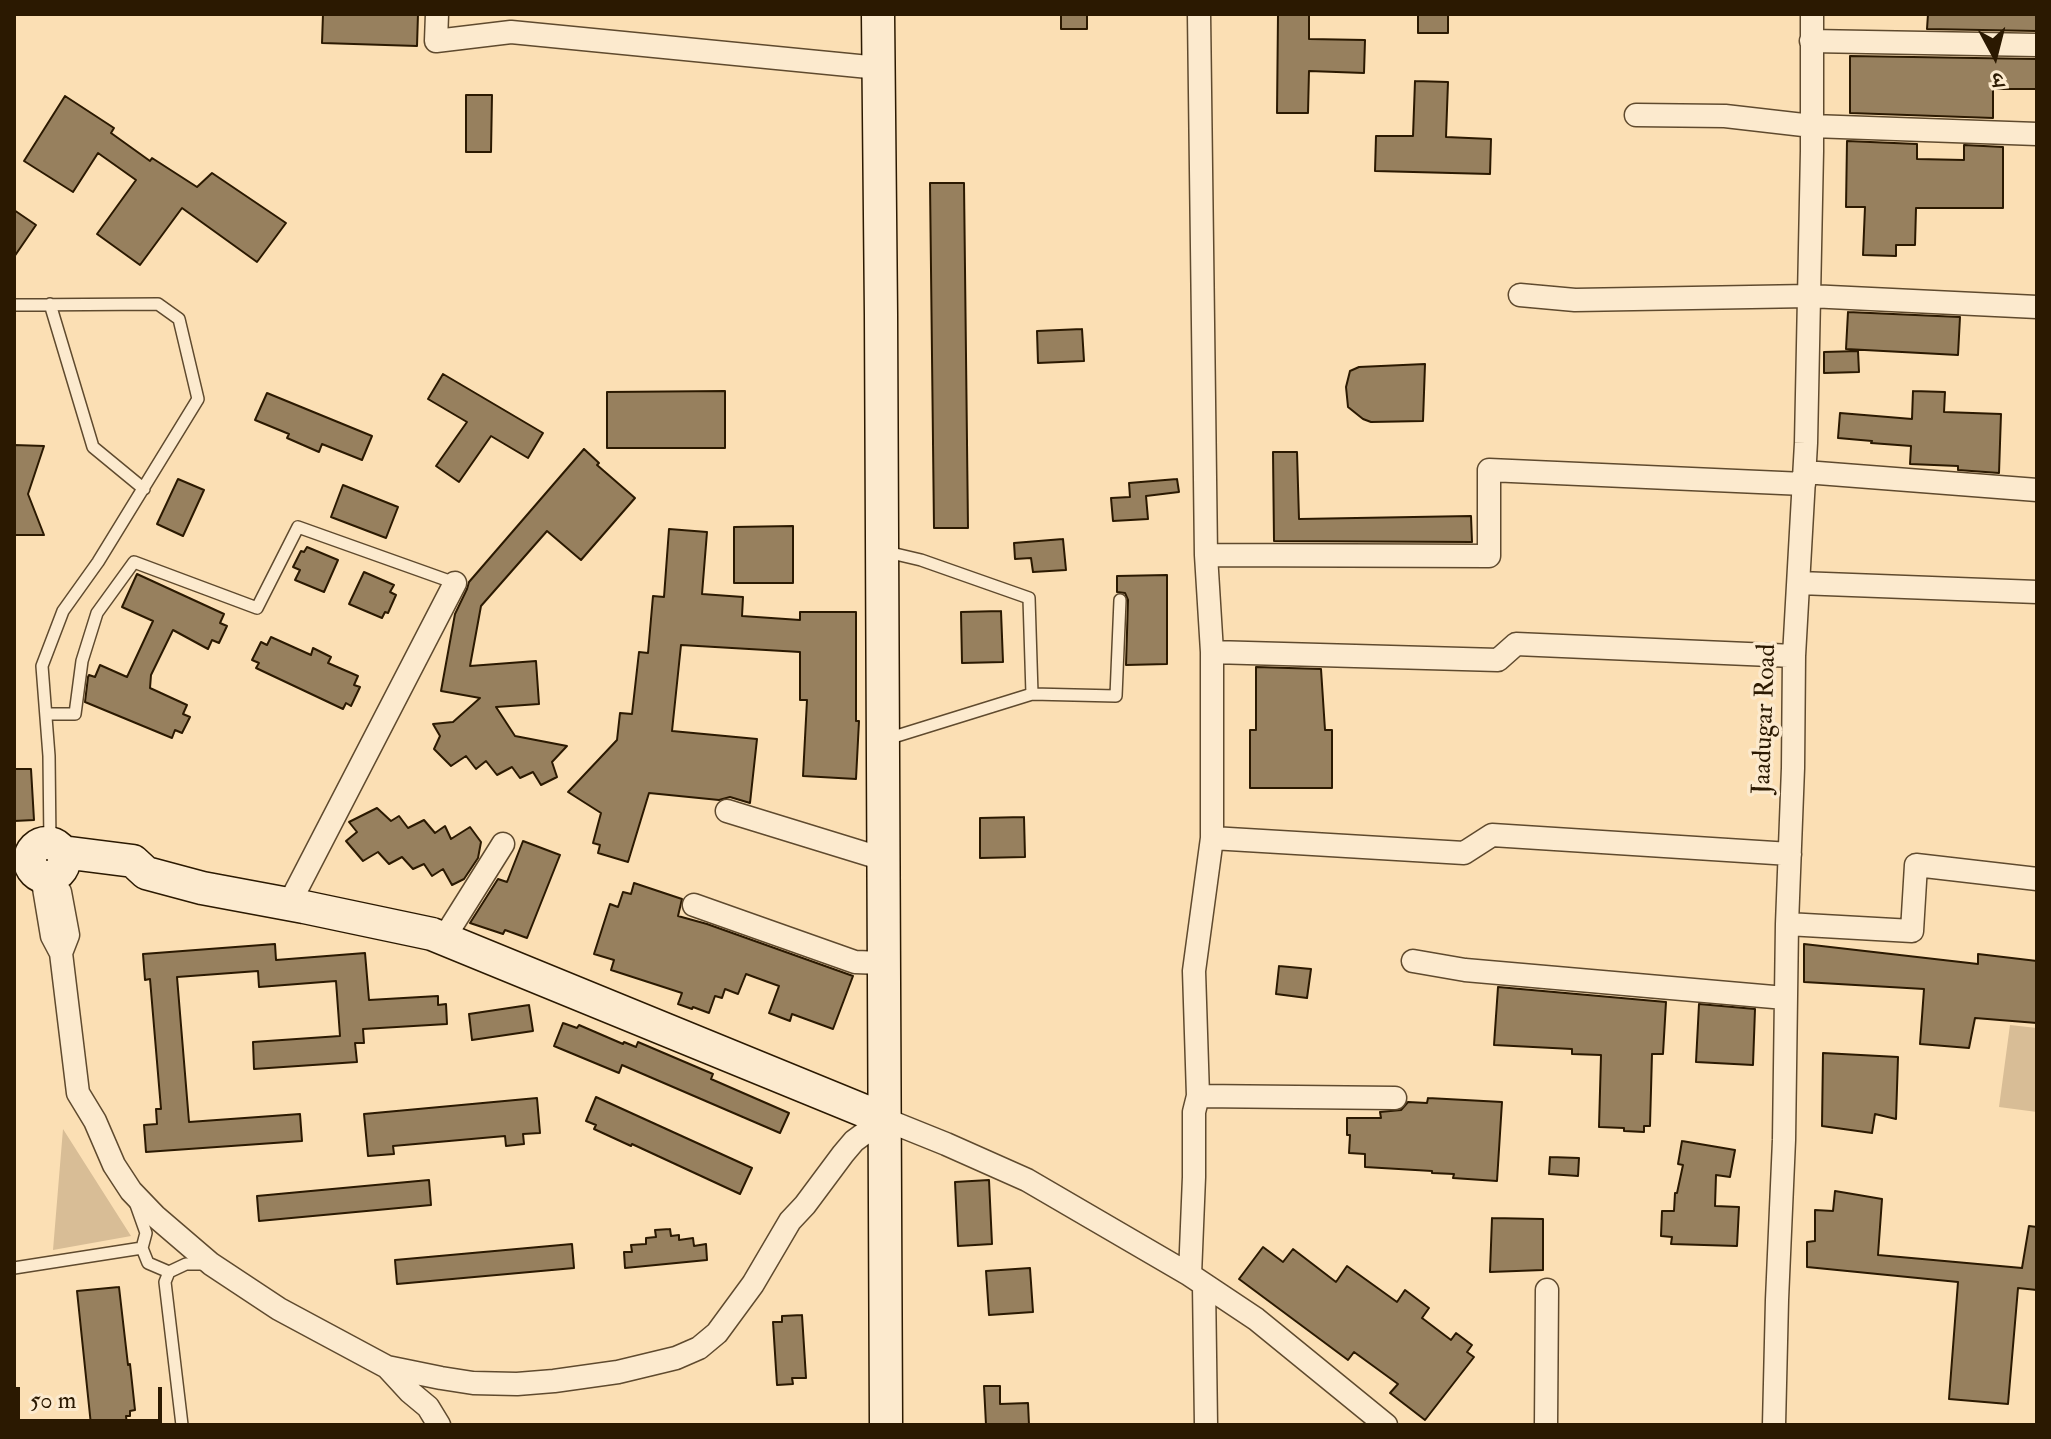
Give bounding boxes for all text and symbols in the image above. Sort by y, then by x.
north arrow [1955,16,2035,96]
text: उ [1991,65,2005,94]
street label: Jaadugar Road [1748,643,1784,795]
scale bar [20,1371,166,1421]
text: 50 m [30,1385,76,1416]

